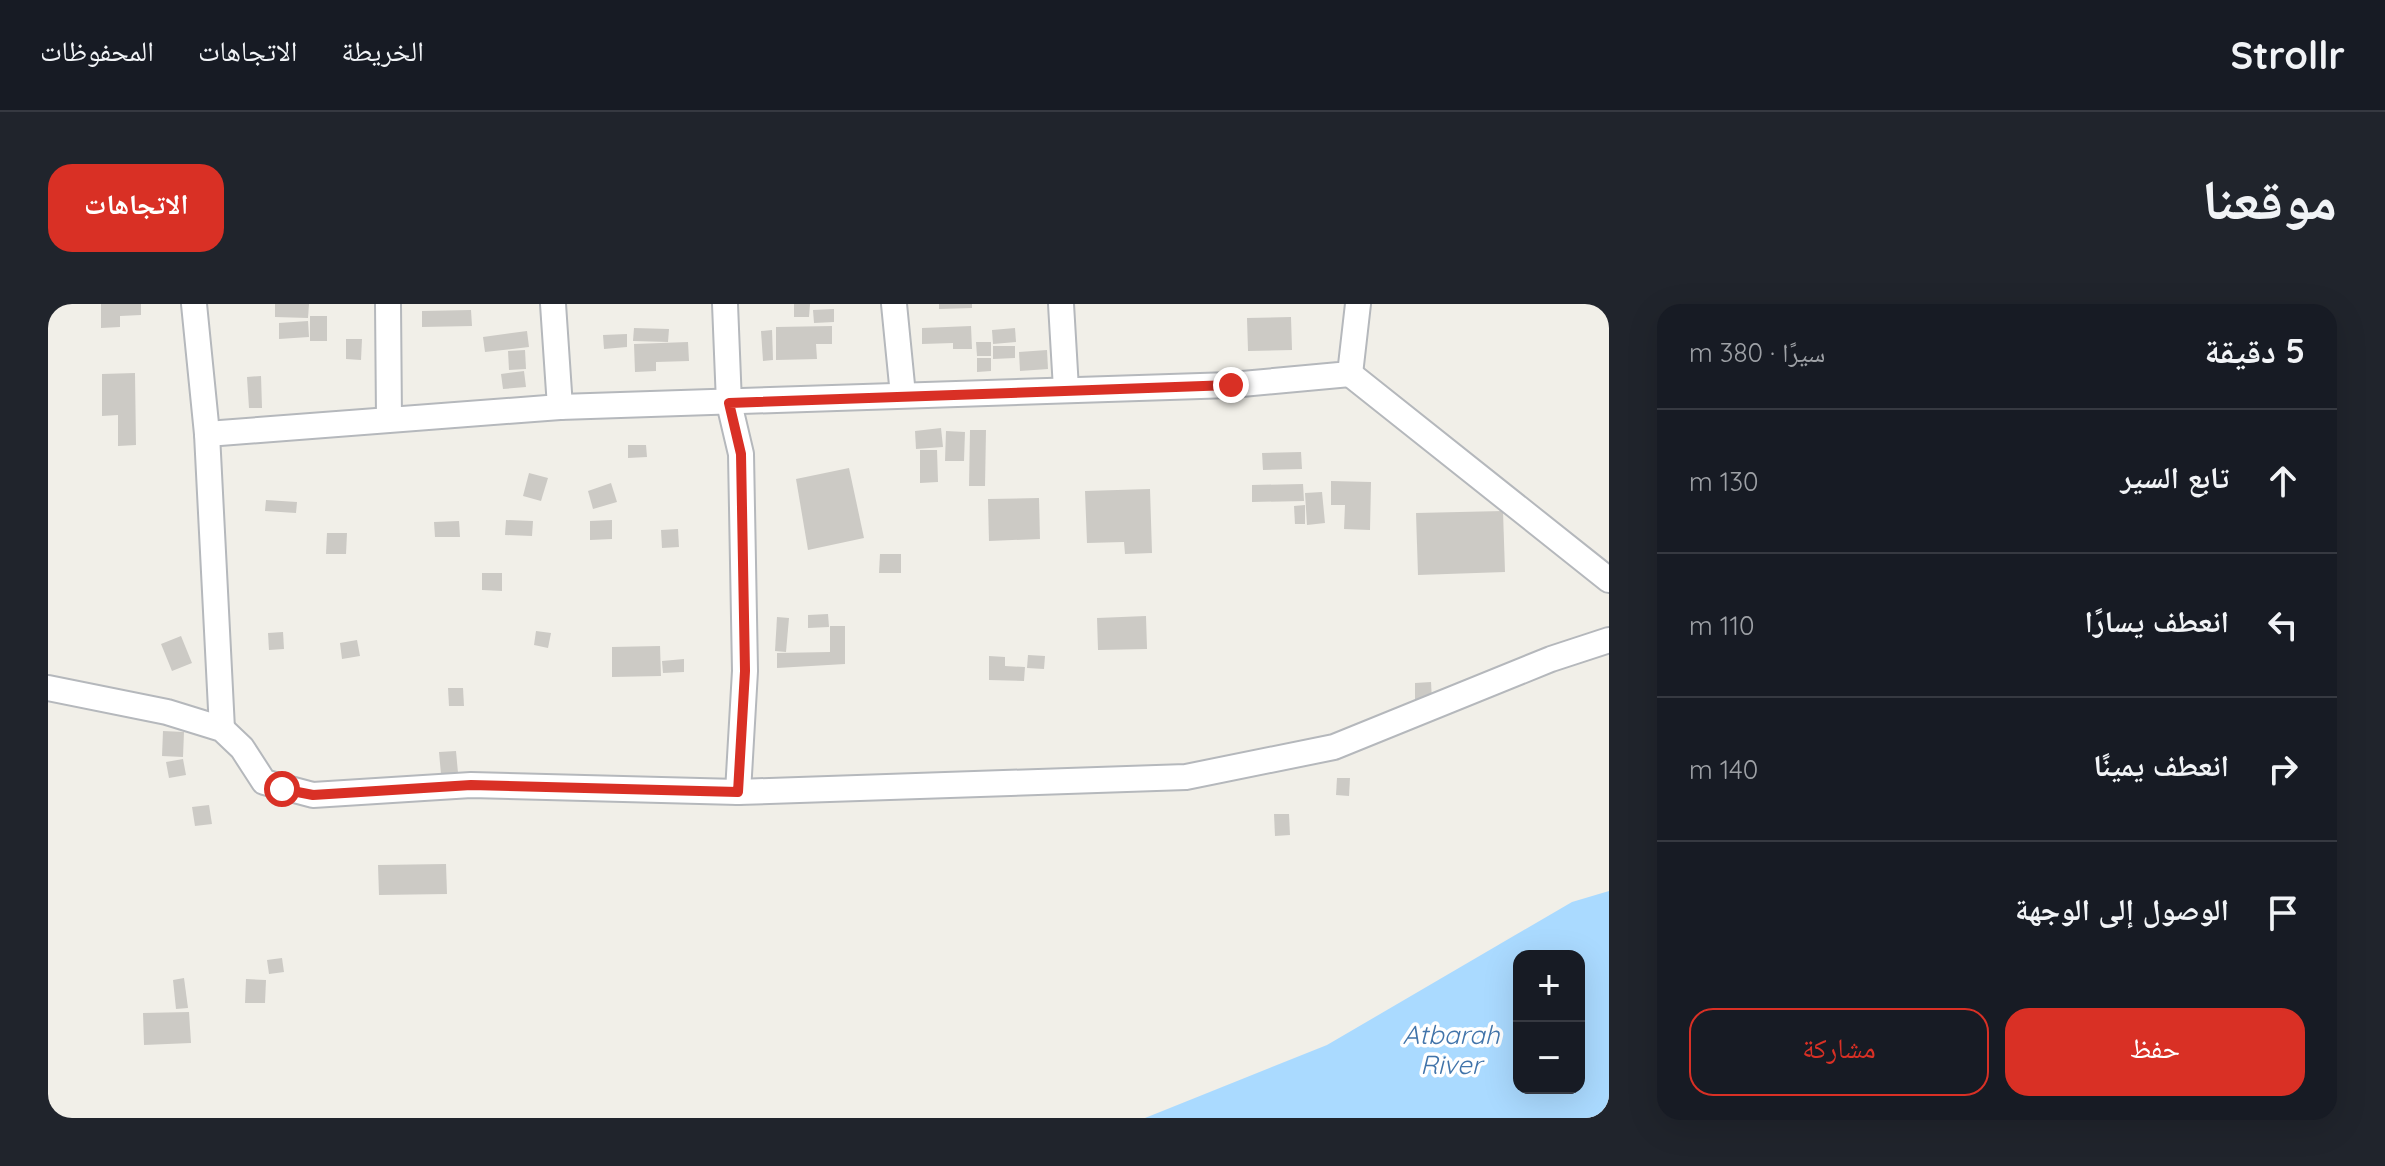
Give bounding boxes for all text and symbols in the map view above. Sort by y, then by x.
text: Strollr [2230,31,2345,79]
text: المحفوظات [40,33,154,68]
text: الاتجاهات [198,33,297,68]
text: الخريطة [341,33,424,68]
button: الاتجاهات [48,164,224,252]
text: موقعنا [2202,164,2337,234]
text: 5 دقيقة [2204,329,2305,372]
text: سيرًا · 380 m [1689,336,1825,369]
route end [1213,367,1249,403]
text: تابع السير [2121,458,2229,496]
icon: ahead [2261,459,2305,503]
text: 130 m [1689,465,1759,498]
text: انعطف يسارًا [2085,602,2229,640]
icon: left [2261,603,2305,647]
text: 110 m [1689,609,1755,642]
text: انعطف يمينًا [2093,746,2229,784]
icon: right [2261,747,2305,791]
text: 140 m [1689,753,1758,786]
route start [264,771,300,807]
text: الوصول إلى الوجهة [2015,890,2229,928]
icon: arrive [2261,891,2305,935]
map controls [1513,950,1585,1094]
button: + [1513,950,1585,1022]
button: مشاركة [1689,1008,1989,1096]
button: حفظ [2005,1008,2305,1096]
water label: Atbarah River [1402,1018,1501,1081]
button: − [1513,1022,1585,1094]

